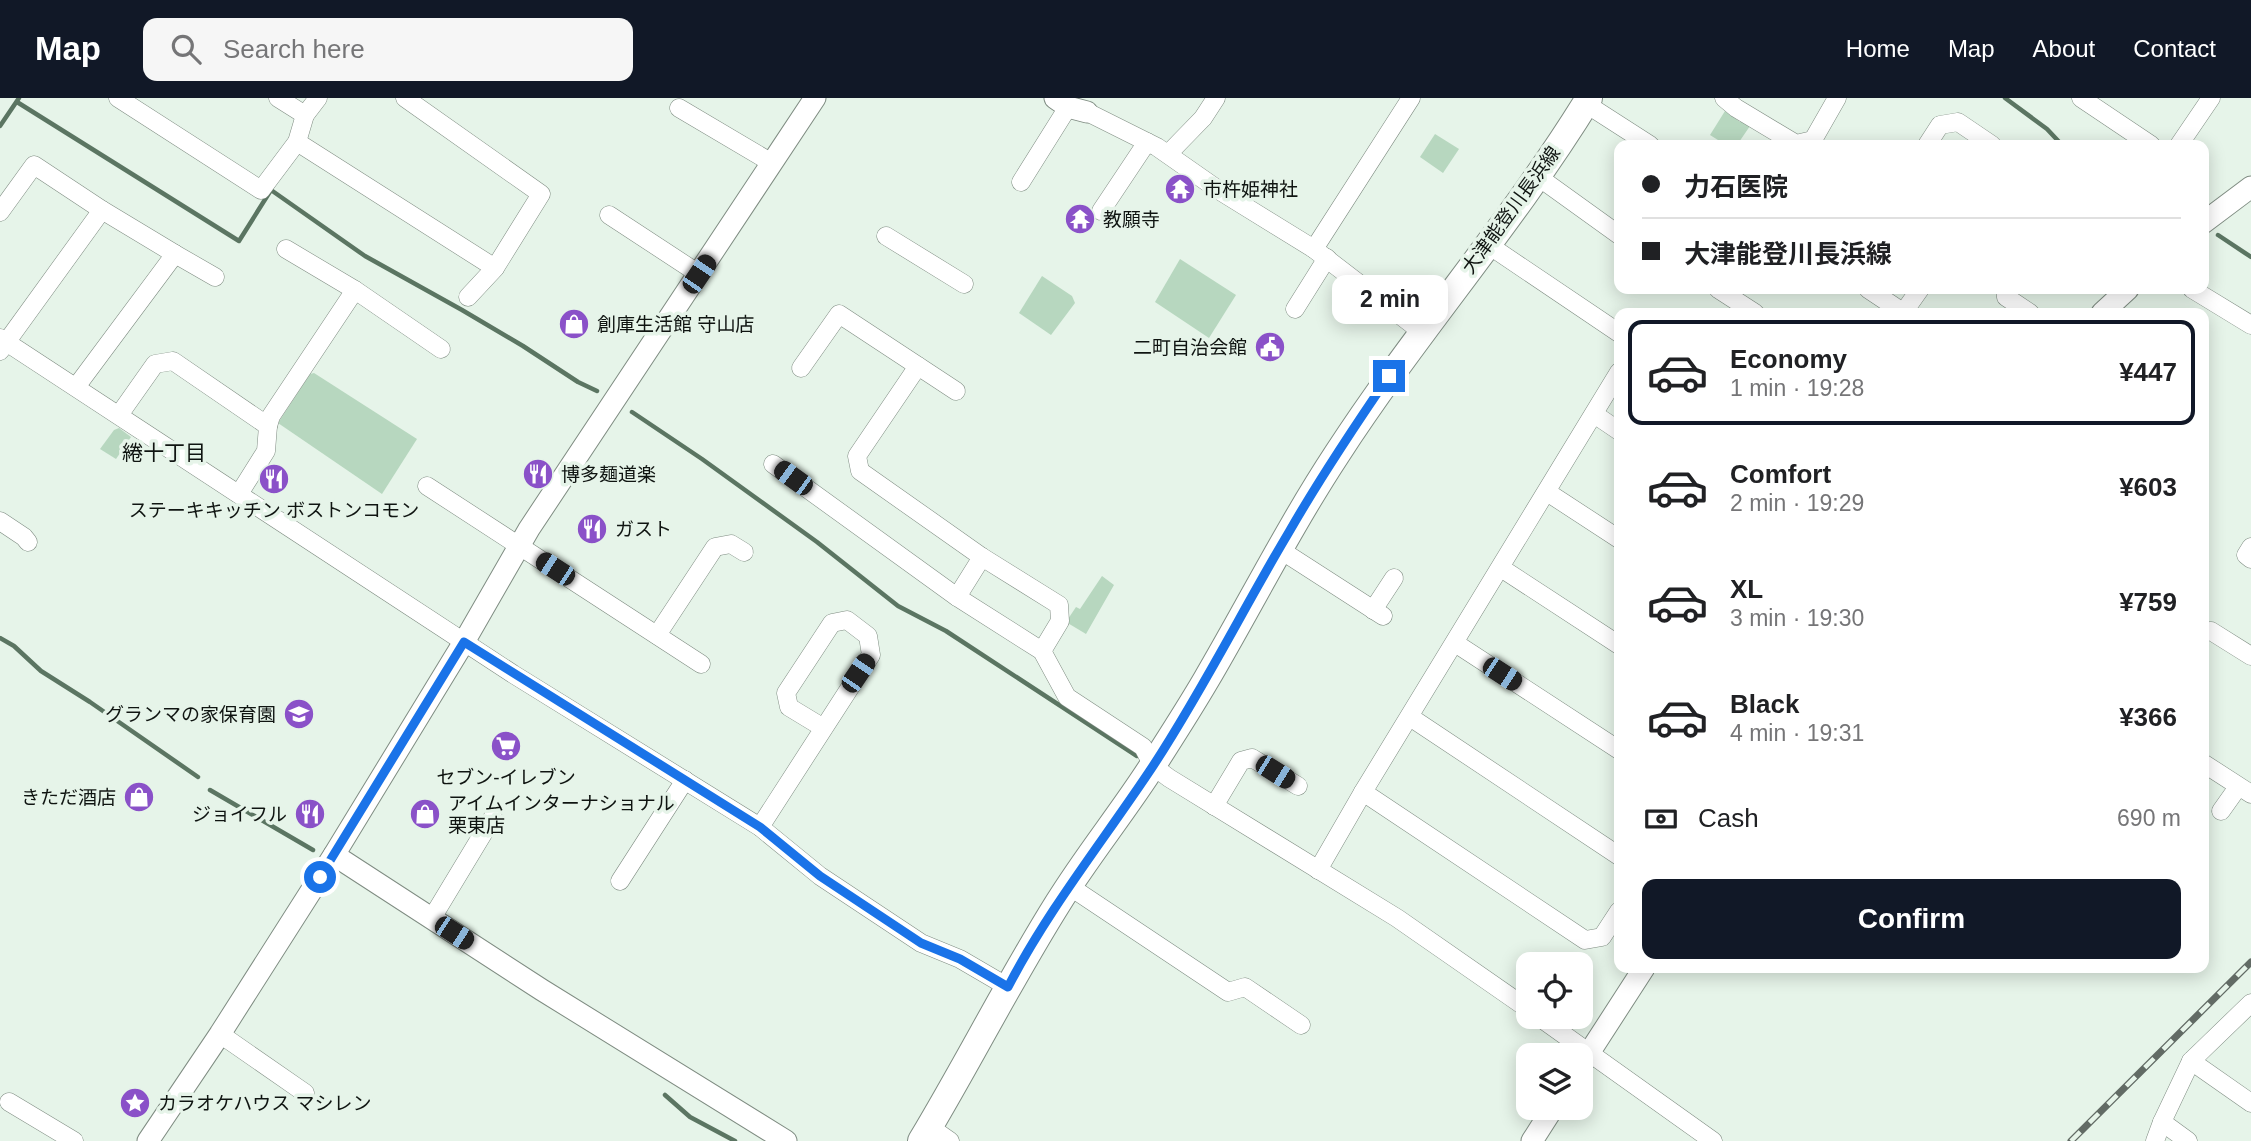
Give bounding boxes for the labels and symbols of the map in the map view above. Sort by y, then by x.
street label: 大津能登川長浜線 [1458,142,1564,278]
temple icon: 市杵姫神社 [1163,172,1197,206]
place label: 市杵姫神社 [1203,179,1298,200]
temple icon: 教願寺 [1063,202,1097,236]
place label: 教願寺 [1103,209,1160,230]
car [679,251,720,297]
callout: 2 min [1331,274,1447,324]
shop icon: 創庫生活館 守山店 [557,307,591,341]
place label: 創庫生活館 守山店 [597,314,754,335]
public building icon: 二町自治会館 [1253,330,1287,364]
place label: 二町自治会館 [1133,337,1247,358]
route end [1373,360,1405,392]
district label: 綣十丁目 [122,441,206,464]
restaurant icon: 博多麺道楽 [521,457,555,491]
car [770,457,817,499]
restaurant icon: ステーキキッチン ボストンコモン [257,462,291,496]
place label: 博多麺道楽 [561,464,656,485]
place label: ステーキキッチン ボストンコモン [129,500,419,521]
restaurant icon: ガスト [575,512,609,546]
place label: ガスト [615,519,672,540]
car [532,549,579,589]
car [838,650,879,696]
car [1479,654,1526,694]
school or university icon: グランマの家保育園 [282,697,316,731]
place label: グランマの家保育園 [105,704,276,725]
supermarket icon: セブン-イレブン [489,729,523,763]
car [1252,752,1299,792]
place label: セブン-イレブン [436,767,576,788]
shop icon: きただ酒店 [122,780,156,814]
place label: きただ酒店 [21,787,116,808]
place label: アイムインターナショナル 栗東店 [448,793,675,836]
restaurant icon: ジョイフル [293,797,327,831]
shop icon: アイムインターナショナル 栗東店 [408,797,442,831]
place label: ジョイフル [192,804,287,825]
route start [304,861,336,893]
car [431,913,478,953]
place icon: カラオケハウス マシレン [118,1086,152,1120]
place label: カラオケハウス マシレン [158,1093,372,1114]

